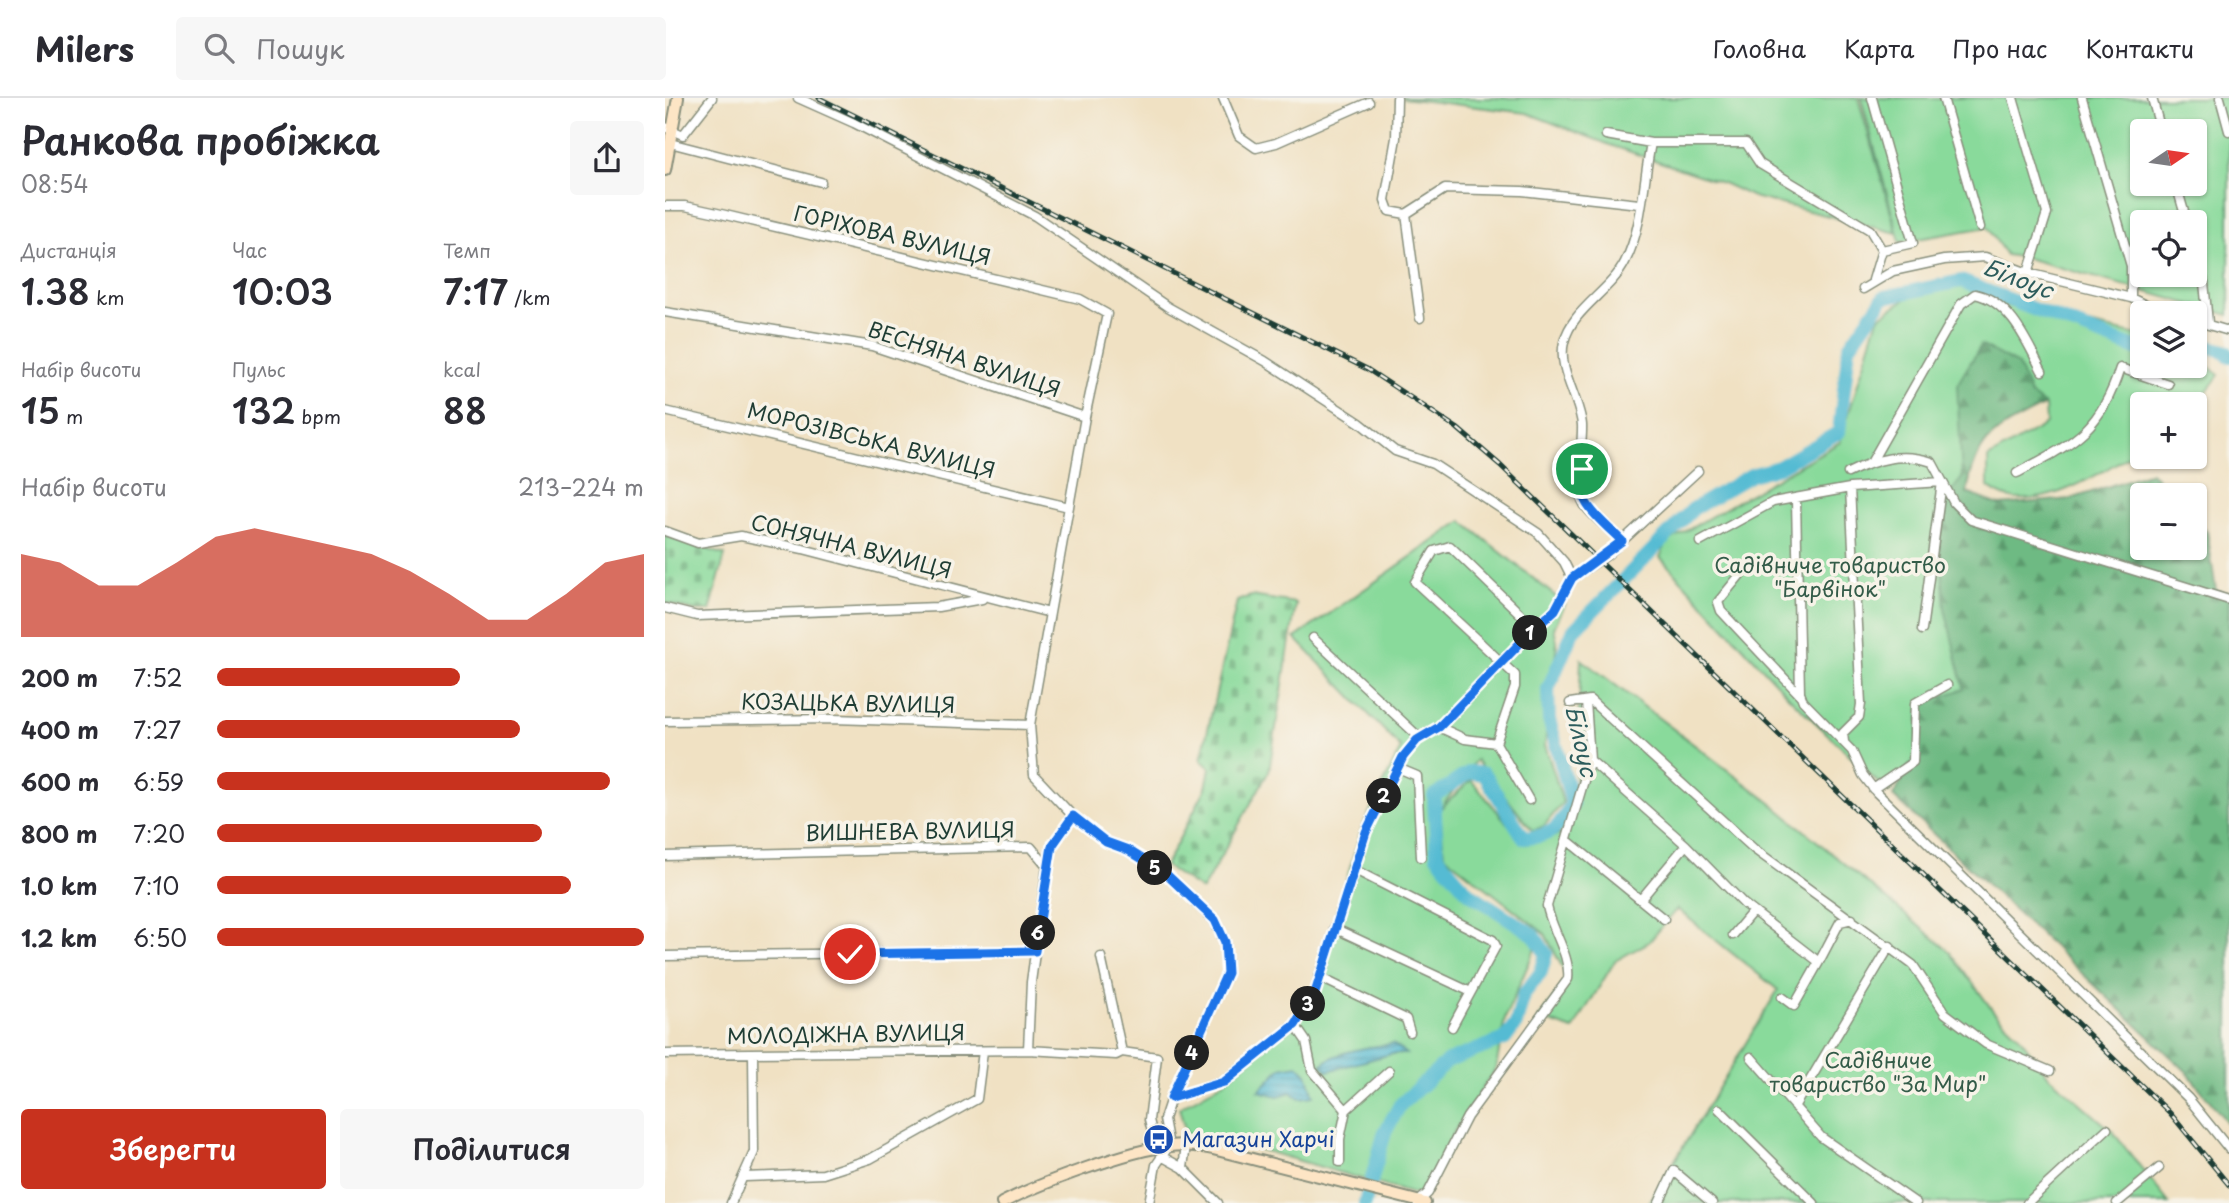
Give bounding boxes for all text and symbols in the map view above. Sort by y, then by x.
search box [176,17,666,80]
text: Milers [35,23,134,73]
icon: search [200,29,238,67]
text: Пошук [256,29,345,68]
text: Головна [1713,30,1806,66]
text: Карта [1844,30,1914,66]
text: Про нас [1952,30,2047,66]
text: Контакти [2085,30,2194,66]
text: Ранкова пробіжка [21,111,380,168]
north arrow [2130,119,2207,196]
map controls [2130,119,2207,560]
button: share [570,121,644,195]
text: 08:54 [21,166,89,201]
street label: ГОРІХОВА ВУЛИЦЯ [791,196,994,272]
button: locate [2130,210,2207,287]
text: Дистанція [21,236,117,264]
text: Час [232,236,267,264]
text: Темп [443,236,491,264]
water label: Білоус [1979,248,2060,308]
text: 1.38 [21,264,90,317]
text: 10:03 [232,264,333,317]
text: 7:17 [443,264,508,317]
text: km [90,283,125,311]
text: /km [508,283,551,311]
button: layers [2130,301,2207,378]
street label: ВЕСНЯНА ВУЛИЦЯ [864,312,1065,404]
text: Набір висоти [21,355,141,383]
text: Пульс [232,355,286,383]
text: kcal [443,355,481,383]
text: 15 [21,383,60,436]
text: 132 [232,383,295,436]
text: 88 [443,383,487,436]
button: + [2130,392,2207,469]
street label: МОРОЗІВСЬКА ВУЛИЦЯ [744,393,999,485]
text: m [60,402,83,430]
text: bpm [295,402,341,430]
pin [1552,439,1612,499]
icon: arrive [1563,450,1601,488]
text: Набір висоти [21,469,167,504]
text: 213–224 m [518,469,644,504]
button: − [2130,483,2207,560]
street label: СОНЯЧНА ВУЛИЦЯ [748,505,955,585]
park label: Садівниче товариство "Барвінок" [1714,548,1946,604]
pin: 1 [1513,616,1547,650]
text: 1 [1525,618,1534,646]
text: 200 m [21,660,98,695]
text: 7:52 [133,660,183,695]
street label: КОЗАЦЬКА ВУЛИЦЯ [741,684,955,720]
water label: Білоус [1557,702,1608,782]
text: 400 m [21,712,99,747]
text: 7:27 [133,712,181,747]
text: 600 m [21,764,99,799]
text: 6:59 [133,764,184,799]
pin: 2 [1367,778,1401,814]
text: 2 [1377,781,1390,809]
street label: ВИШНЕВА ВУЛИЦЯ [805,812,1015,848]
text: 800 m [21,816,98,851]
text: 7:20 [133,816,185,851]
pin: 5 [1137,850,1173,886]
text: 5 [1148,853,1161,881]
text: 1.0 km [21,868,98,903]
text: 7:10 [133,868,179,903]
pin: 6 [1021,916,1055,950]
text: 6 [1031,918,1044,946]
text: 1.2 km [21,920,97,955]
text: 6:50 [133,920,187,955]
pin [820,924,880,984]
icon: check [831,935,869,973]
pin: 3 [1291,986,1325,1021]
text: 3 [1301,989,1314,1017]
street label: МОЛОДІЖНА ВУЛИЦЯ [727,1015,965,1051]
pin: 4 [1175,1035,1209,1070]
text: 4 [1185,1038,1198,1066]
park label: Садівниче товариство "За Мир" [1770,1043,1986,1099]
button: Зберегти [21,1109,326,1189]
button: Поділитися [340,1109,644,1189]
place label: Магазин Харчі [1182,1122,1335,1154]
bus stop icon: Магазин Харчі [1142,1123,1176,1157]

